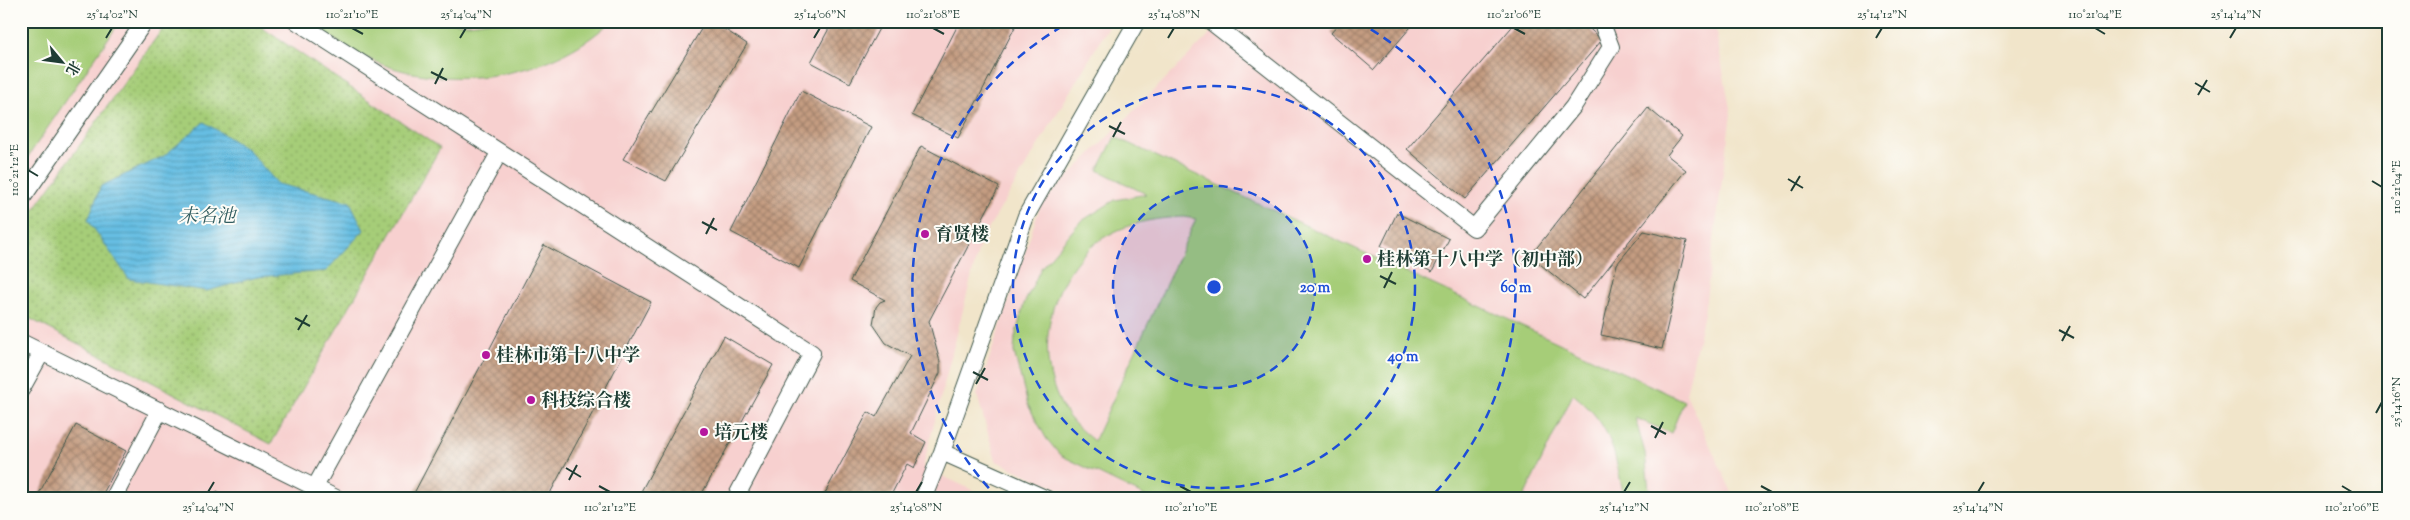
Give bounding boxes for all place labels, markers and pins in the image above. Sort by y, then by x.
place label: 育贤楼 [935,223,989,249]
marker: 育贤楼 [919,228,931,240]
place label: 桂林第十八中学（初中部） [1377,248,1593,274]
marker: 桂林第十八中学（初中部） [1361,253,1373,265]
centre of rings [1205,278,1223,296]
place label: 桂林市第十八中学 [496,344,640,370]
marker: 桂林市第十八中学 [480,349,492,361]
place label: 科技综合楼 [541,389,631,415]
marker: 科技综合楼 [525,394,537,406]
place label: 培元楼 [714,421,768,447]
marker: 培元楼 [698,426,710,438]

